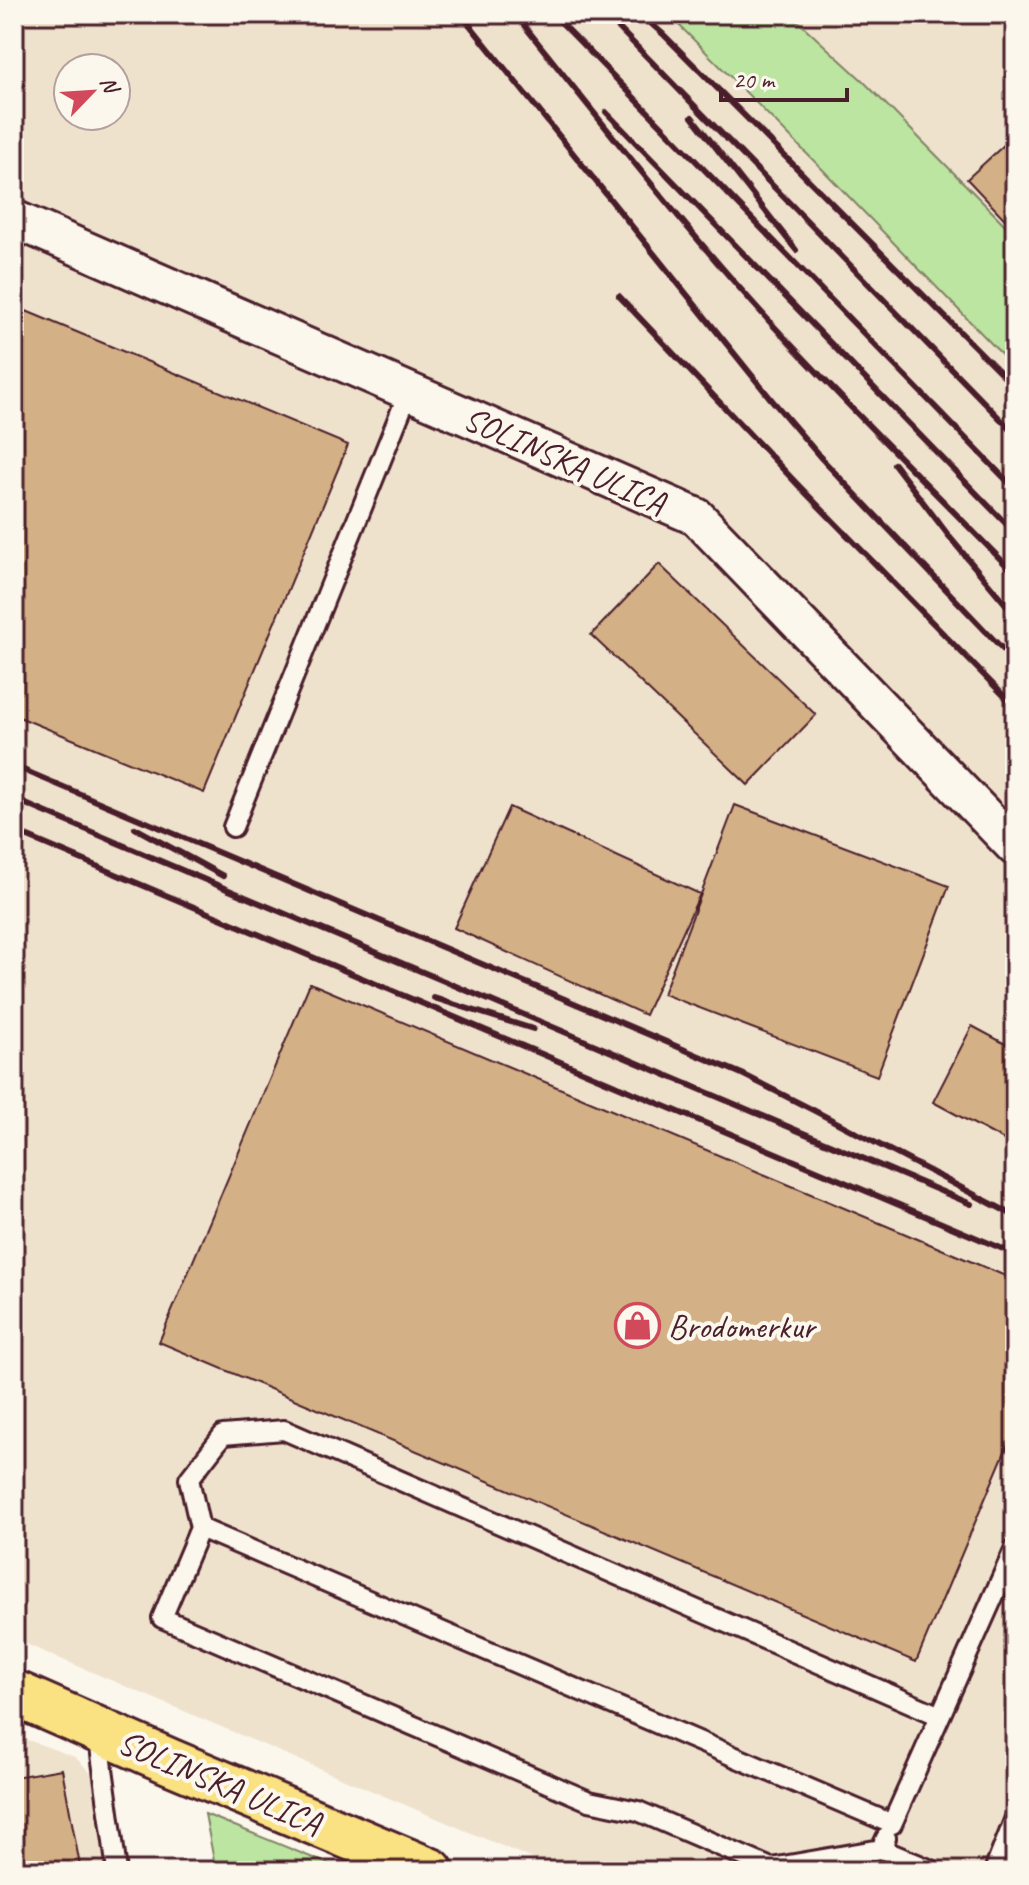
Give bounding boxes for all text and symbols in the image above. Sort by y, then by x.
north arrow [52,52,132,132]
scale bar [721,52,847,102]
text: 20 m [733,65,776,95]
text: N [94,72,126,99]
street label: SOLINSKA ULICA [457,396,674,524]
shop icon: Brodomerkur [613,1302,661,1350]
place label: Brodomerkur [668,1305,818,1348]
street label: SOLINSKA ULICA [112,1720,329,1845]

